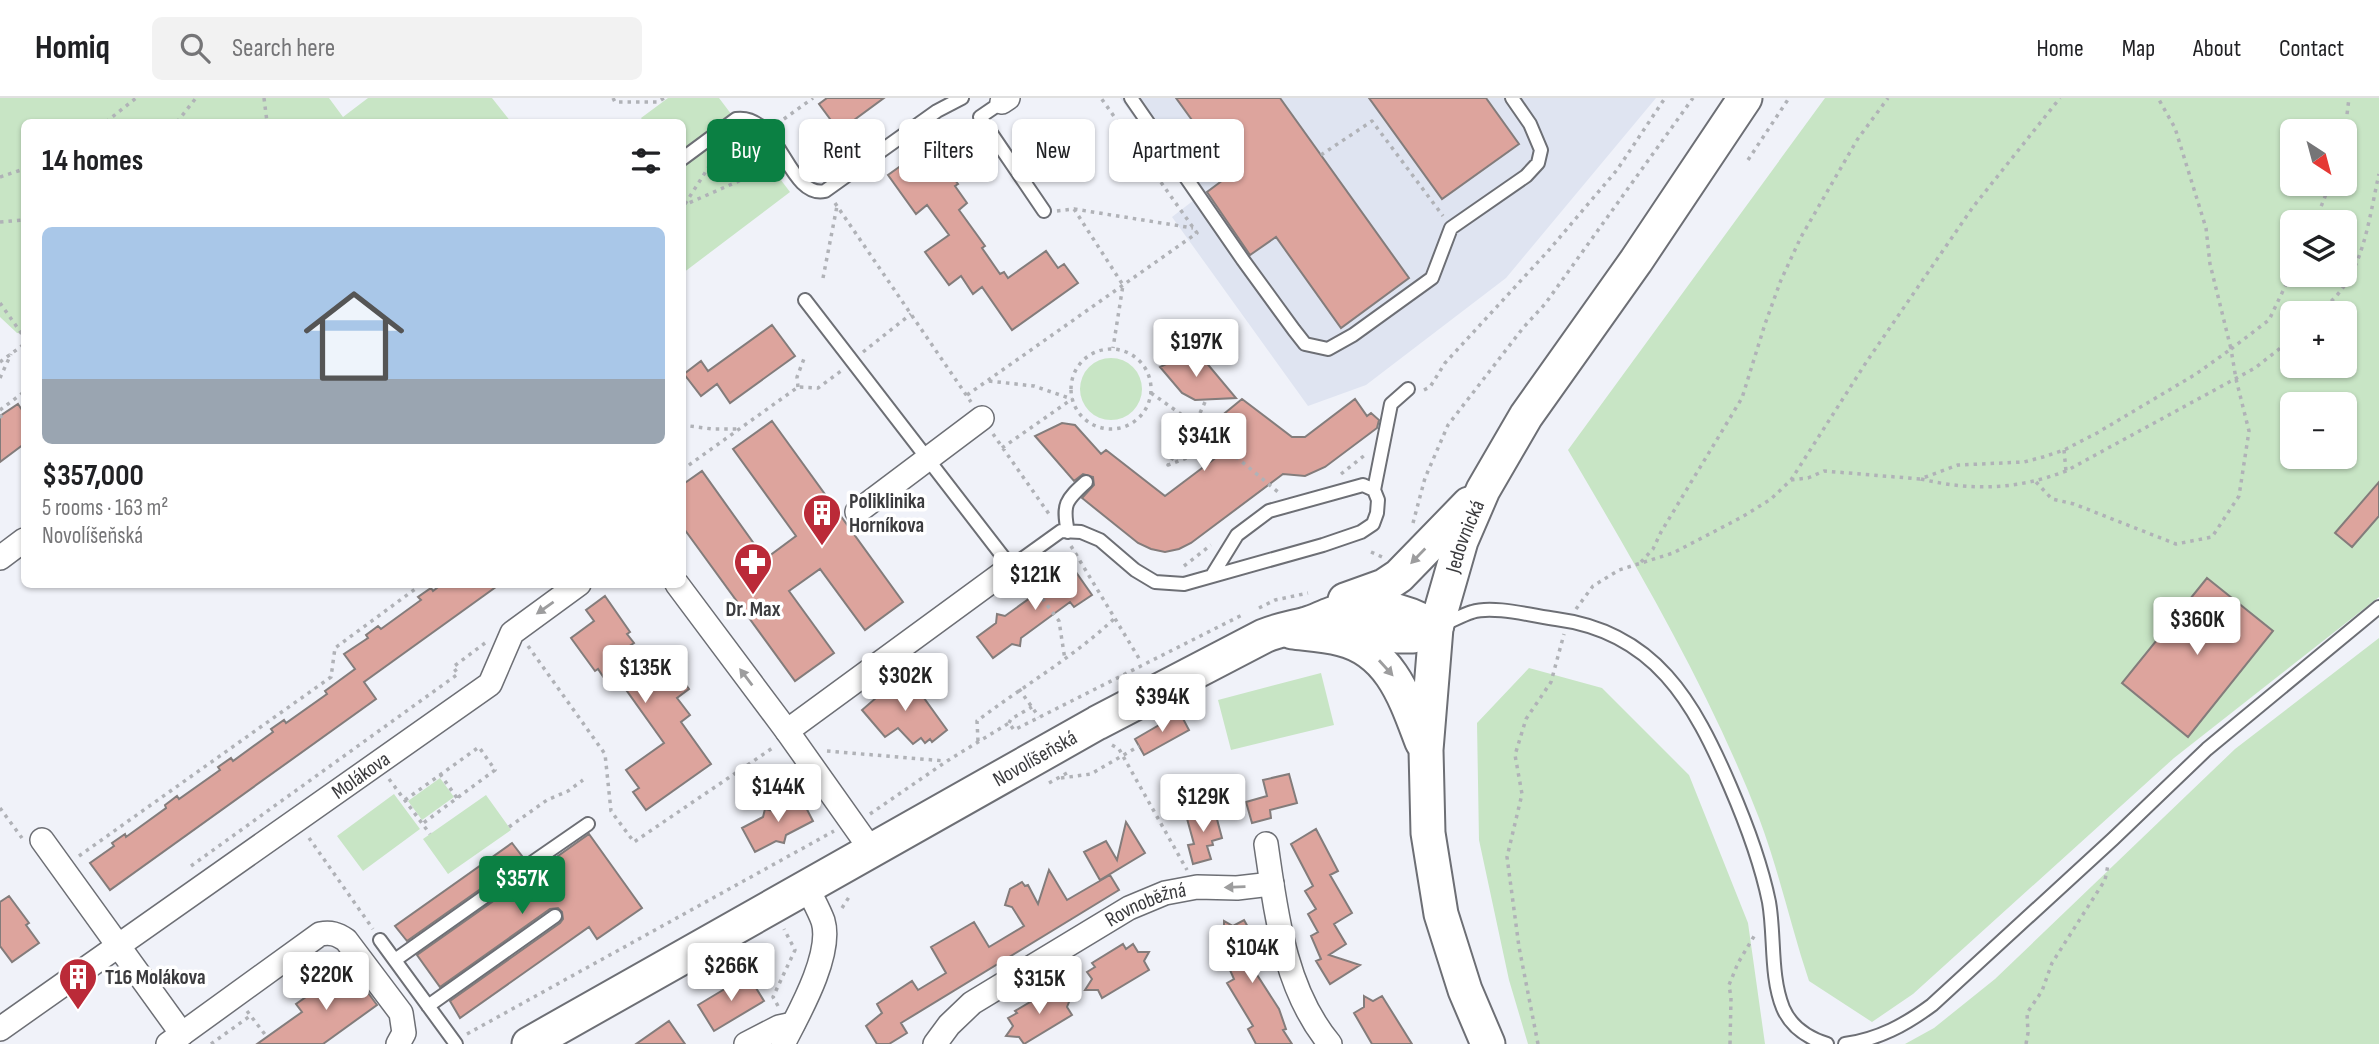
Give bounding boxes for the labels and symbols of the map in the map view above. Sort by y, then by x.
north arrow [2280,119,2357,196]
pin: $197K [1147,320,1245,379]
pin: $341K [1155,414,1253,473]
place label: Poliklinika Horníkova [849,489,925,538]
building icon: Poliklinika Horníkova [801,492,843,547]
street label: Jedovnická [1440,496,1490,577]
pharmacy icon: Dr. Max [732,541,774,596]
one-way arrow [1410,547,1426,564]
pin: $121K [986,552,1084,612]
place label: Dr. Max [726,597,781,622]
pin: $360K [2148,598,2246,657]
one-way arrow [536,601,554,615]
pin: $135K [596,646,694,705]
pin: $302K [856,654,954,713]
one-way arrow [1377,659,1393,676]
one-way arrow [738,668,753,686]
pin: $394K [1113,674,1211,734]
street label: Novolíšeňská [989,725,1081,792]
street label: Molákova [327,746,395,805]
pin: $144K [729,764,827,824]
pin: $129K [1154,774,1252,834]
pin: $357K [473,856,571,916]
street label: Rovnoběžná [1101,877,1188,932]
one-way arrow [1223,881,1245,892]
pin: $104K [1203,926,1301,985]
pin: $266K [682,944,780,1003]
pin: $220K [277,953,375,1012]
building icon: T16 Molákova [57,956,99,1011]
pin: $315K [990,956,1088,1016]
place label: T16 Molákova [105,965,206,990]

